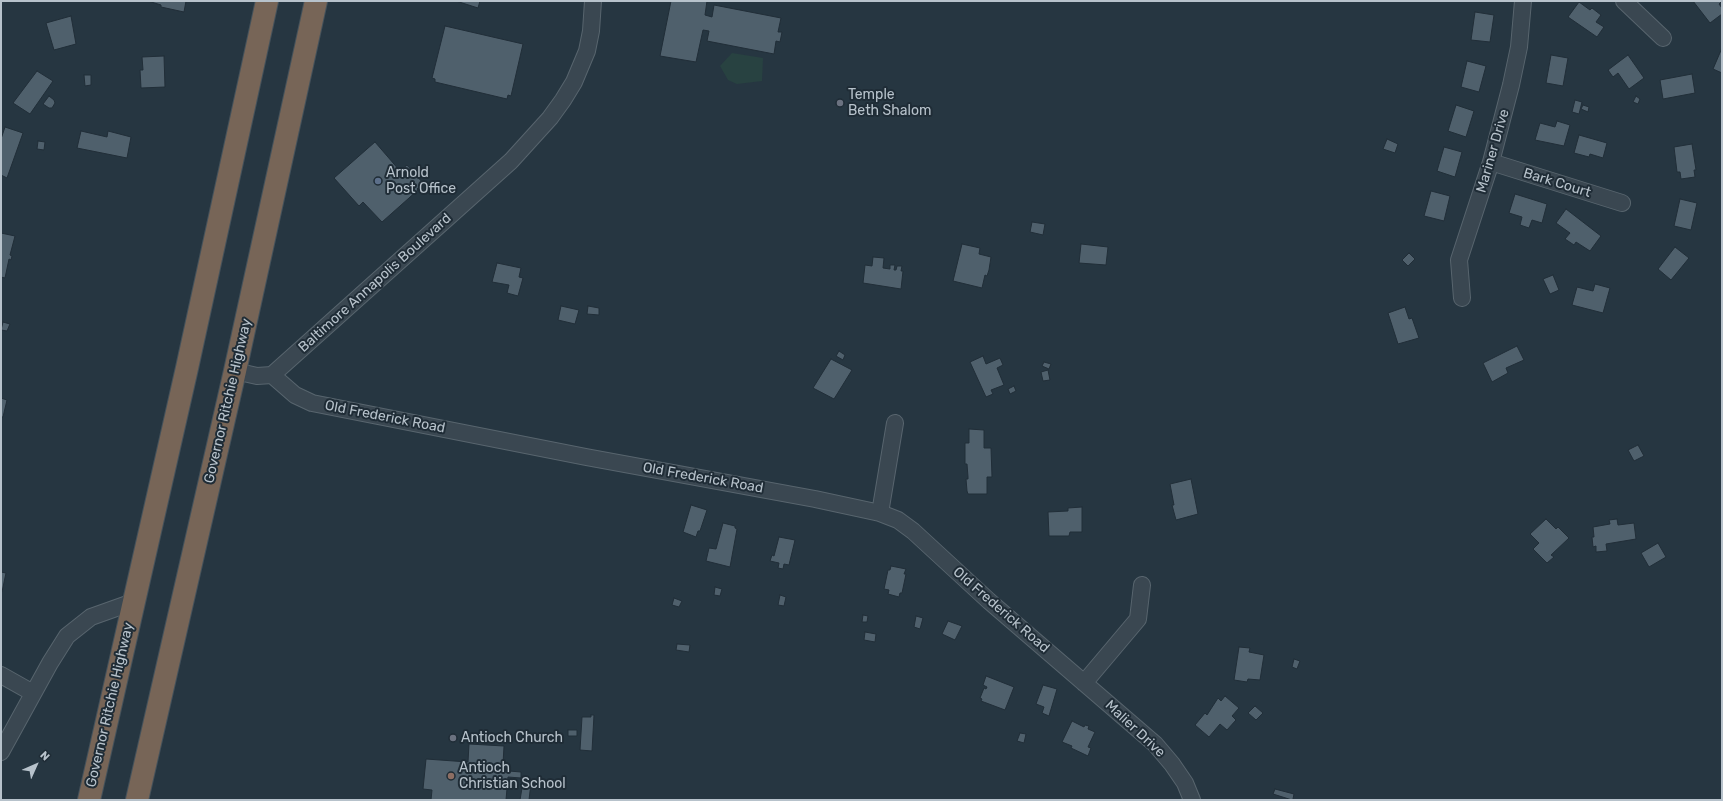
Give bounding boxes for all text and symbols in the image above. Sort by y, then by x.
place label: Temple Beth Shalom [848,87,931,120]
marker: Temple Beth Shalom [835,98,845,108]
street label: Mariner Drive [1473,107,1513,195]
place label: Arnold Post Office [386,165,456,198]
street label: Bark Court [1521,165,1593,201]
marker: Arnold Post Office [373,176,383,186]
street label: Baltimore Annapolis Boulevard [295,210,455,356]
street label: Governor Ritchie Highway [201,317,255,485]
street label: Old Frederick Road [323,397,447,437]
street label: Old Frederick Road [641,459,765,497]
street label: Old Frederick Road [949,564,1053,656]
street label: Governor Ritchie Highway [83,621,137,789]
street label: Malier Drive [1102,697,1168,761]
place label: Antioch Church [461,730,563,746]
marker: Antioch Church [448,733,458,743]
north arrow [16,745,56,785]
text: N [37,749,52,764]
place label: Antioch Christian School [459,760,566,792]
marker: Antioch Christian School [446,771,456,781]

